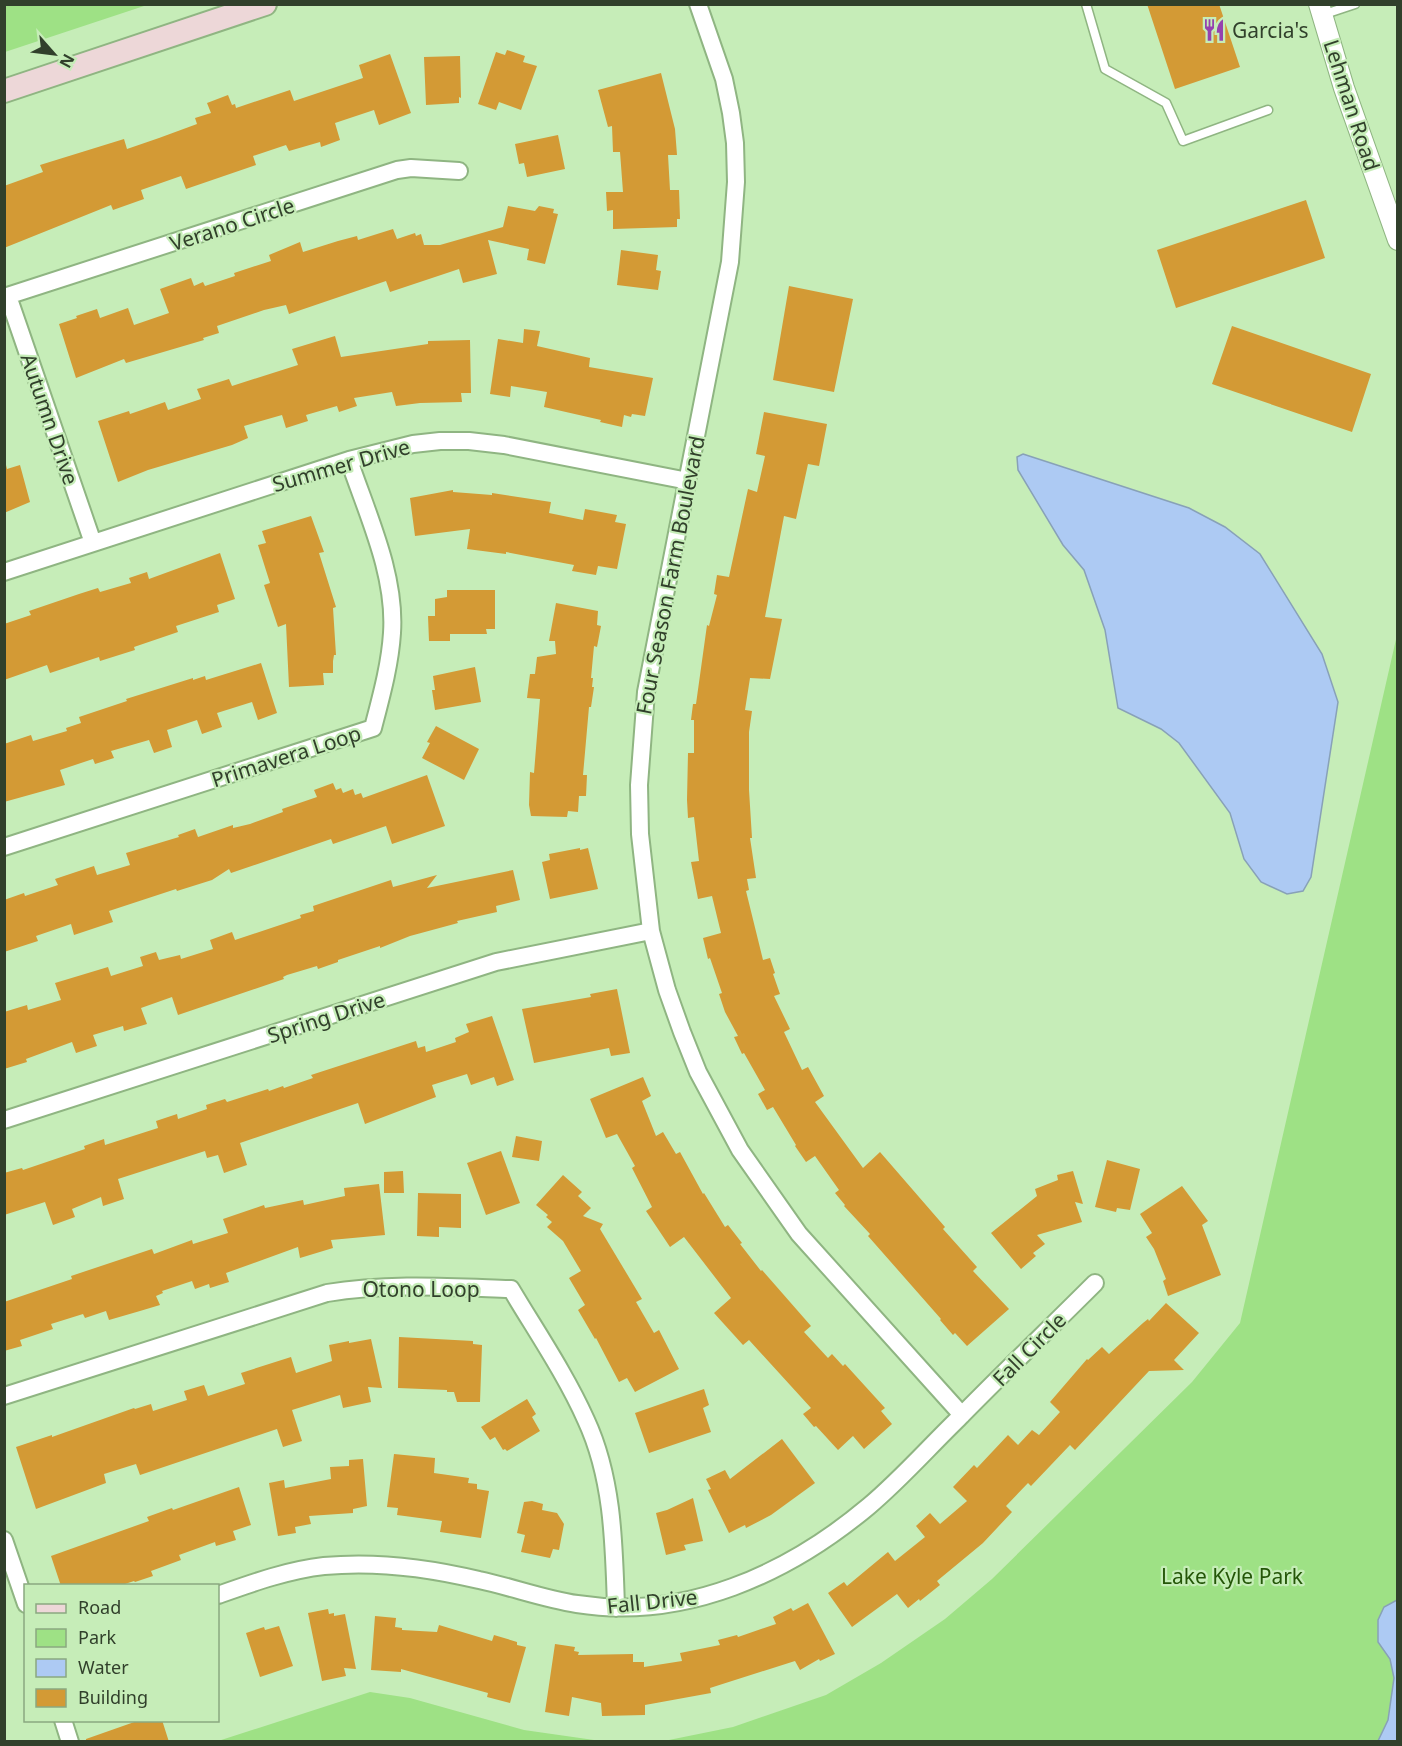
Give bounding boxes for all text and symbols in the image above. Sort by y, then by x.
place label: Garcia's [1232,16,1309,44]
restaurant icon: Garcia's [1201,17,1227,43]
north arrow [24,24,84,84]
street label: Lehman Road [1318,36,1386,174]
text: N [54,50,80,72]
street label: Verano Circle [166,191,298,257]
street label: Autumn Drive [14,350,86,488]
street label: Summer Drive [269,432,413,498]
street label: Four Season Farm Boulevard [629,433,711,717]
street label: Primavera Loop [208,719,364,793]
street label: Spring Drive [264,985,388,1049]
street label: Otono Loop [362,1275,480,1303]
street label: Fall Circle [986,1306,1072,1392]
park label: Lake Kyle Park [1161,1562,1304,1590]
street label: Fall Drive [605,1582,699,1620]
legend [24,1584,219,1722]
text: Road [78,1595,121,1619]
text: Park [78,1625,116,1649]
text: Water [78,1655,129,1679]
text: Building [78,1685,148,1709]

